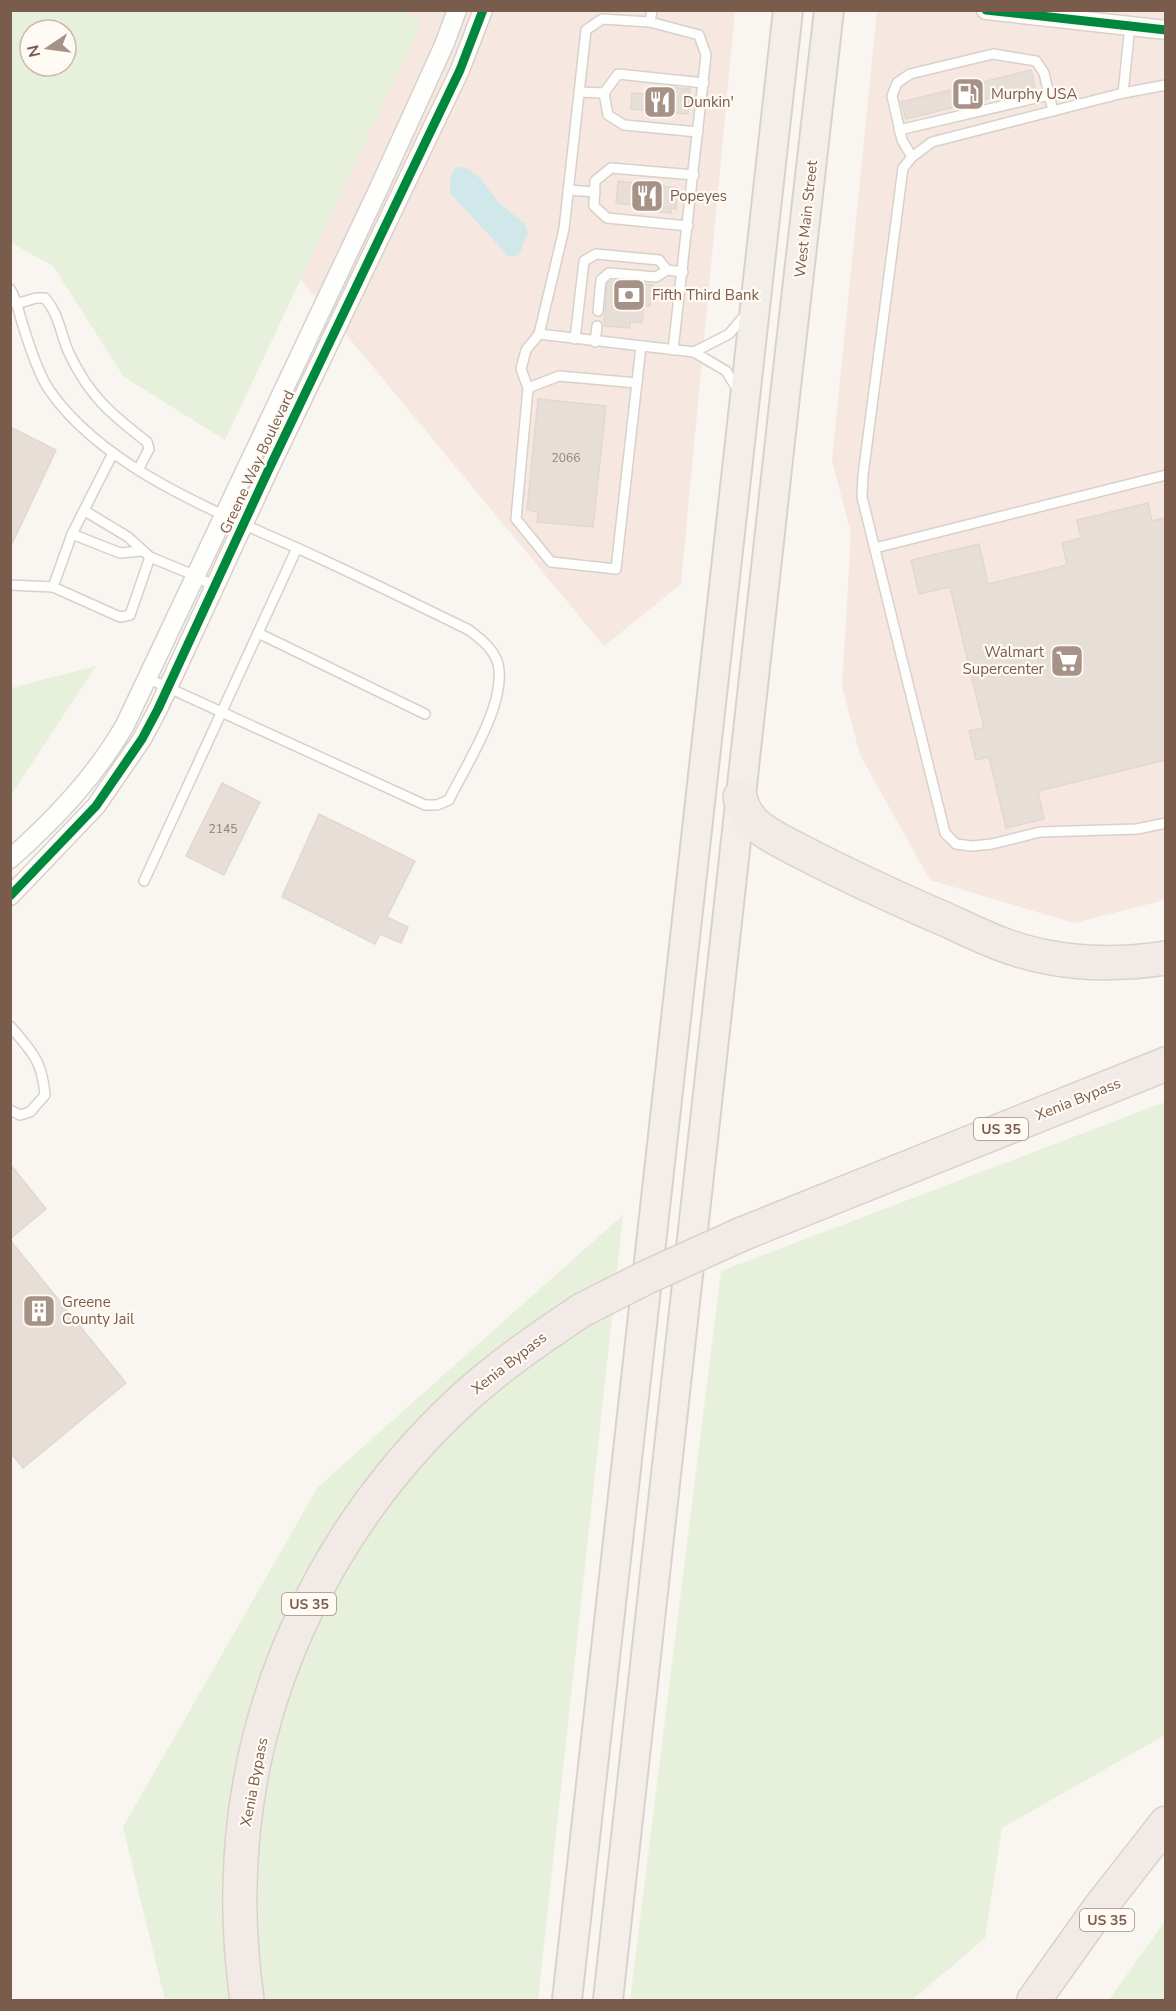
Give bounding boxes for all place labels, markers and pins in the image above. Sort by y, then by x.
fuel station icon: Murphy USA [950,76,986,112]
restaurant icon: Dunkin' [642,84,678,120]
place label: Murphy USA [991,84,1077,104]
place label: Dunkin' [683,92,734,112]
restaurant icon: Popeyes [629,178,665,214]
place label: Popeyes [670,186,727,206]
bank icon: Fifth Third Bank [611,277,647,313]
place label: Fifth Third Bank [652,285,759,305]
place label: Walmart Supercenter [963,642,1045,679]
supermarket icon: Walmart Supercenter [1049,643,1085,679]
place label: Greene County Jail [62,1292,135,1329]
building icon: Greene County Jail [21,1293,57,1329]

